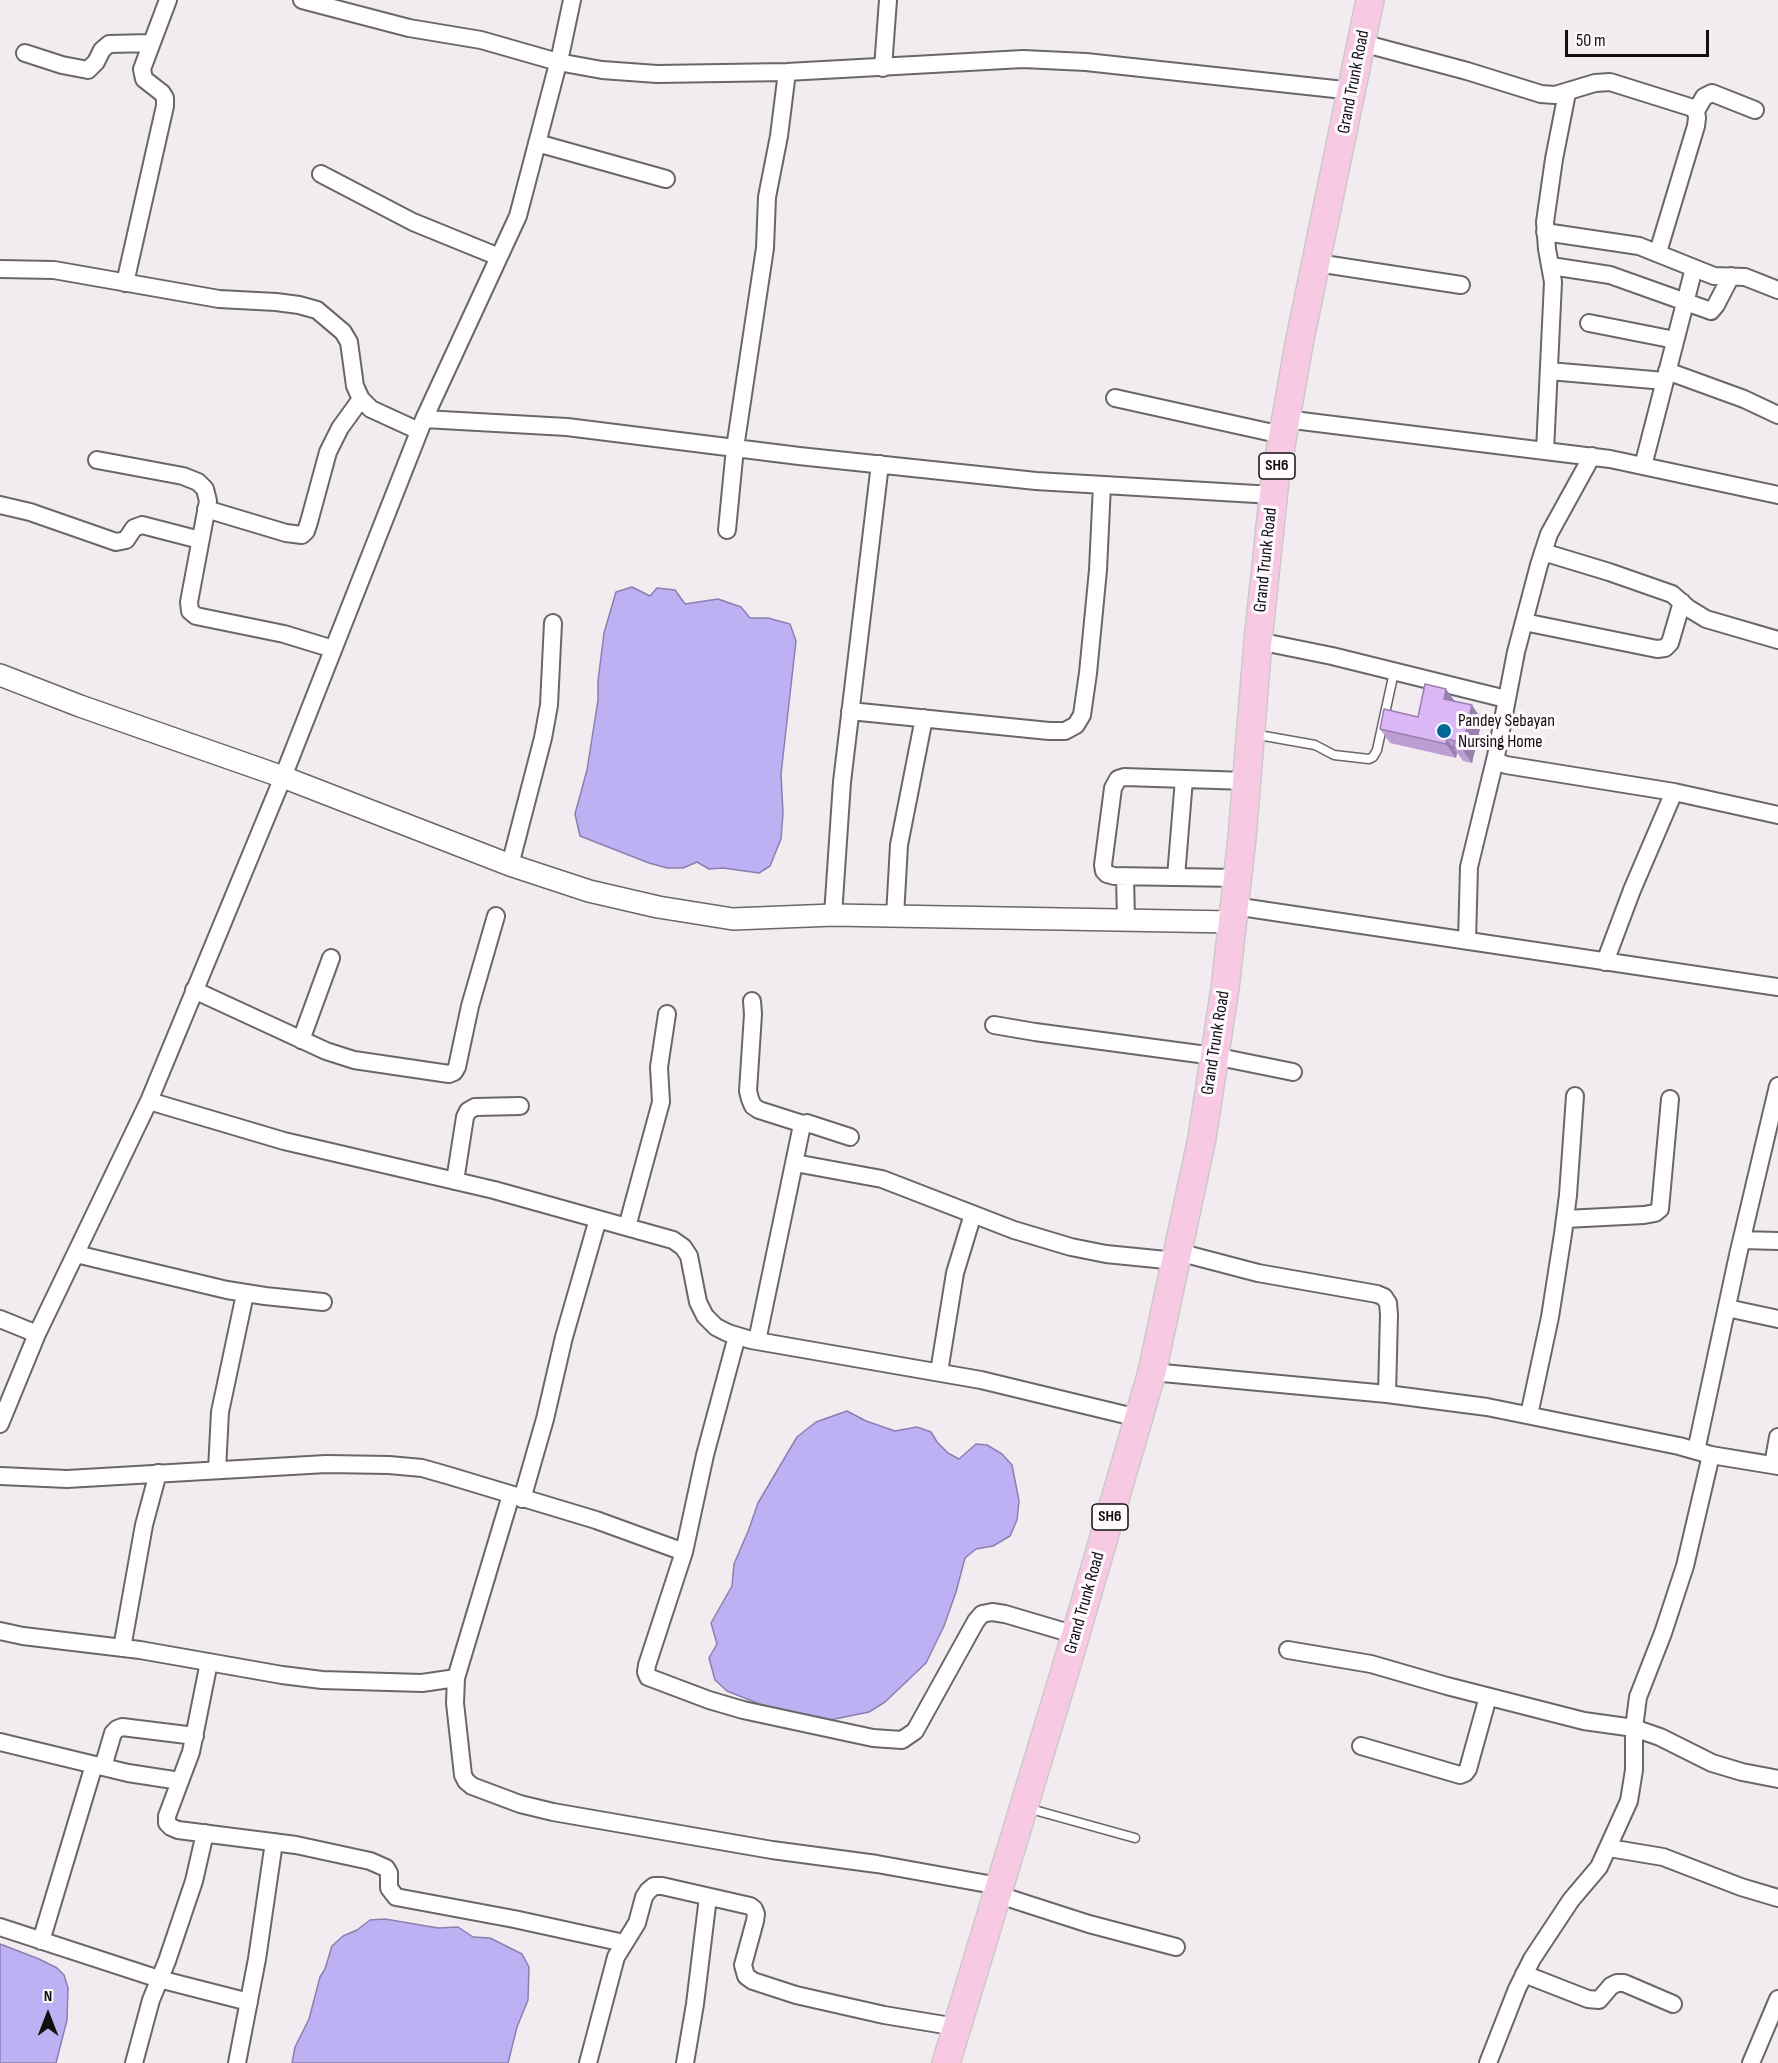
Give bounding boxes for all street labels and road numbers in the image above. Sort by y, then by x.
street label: Grand Trunk Road [1333,28,1375,136]
road number: SH6 [1259,453,1295,479]
street label: Grand Trunk Road [1250,507,1282,613]
street label: Grand Trunk Road [1197,989,1235,1097]
road number: SH6 [1092,1504,1128,1530]
street label: Grand Trunk Road [1060,1550,1110,1656]

